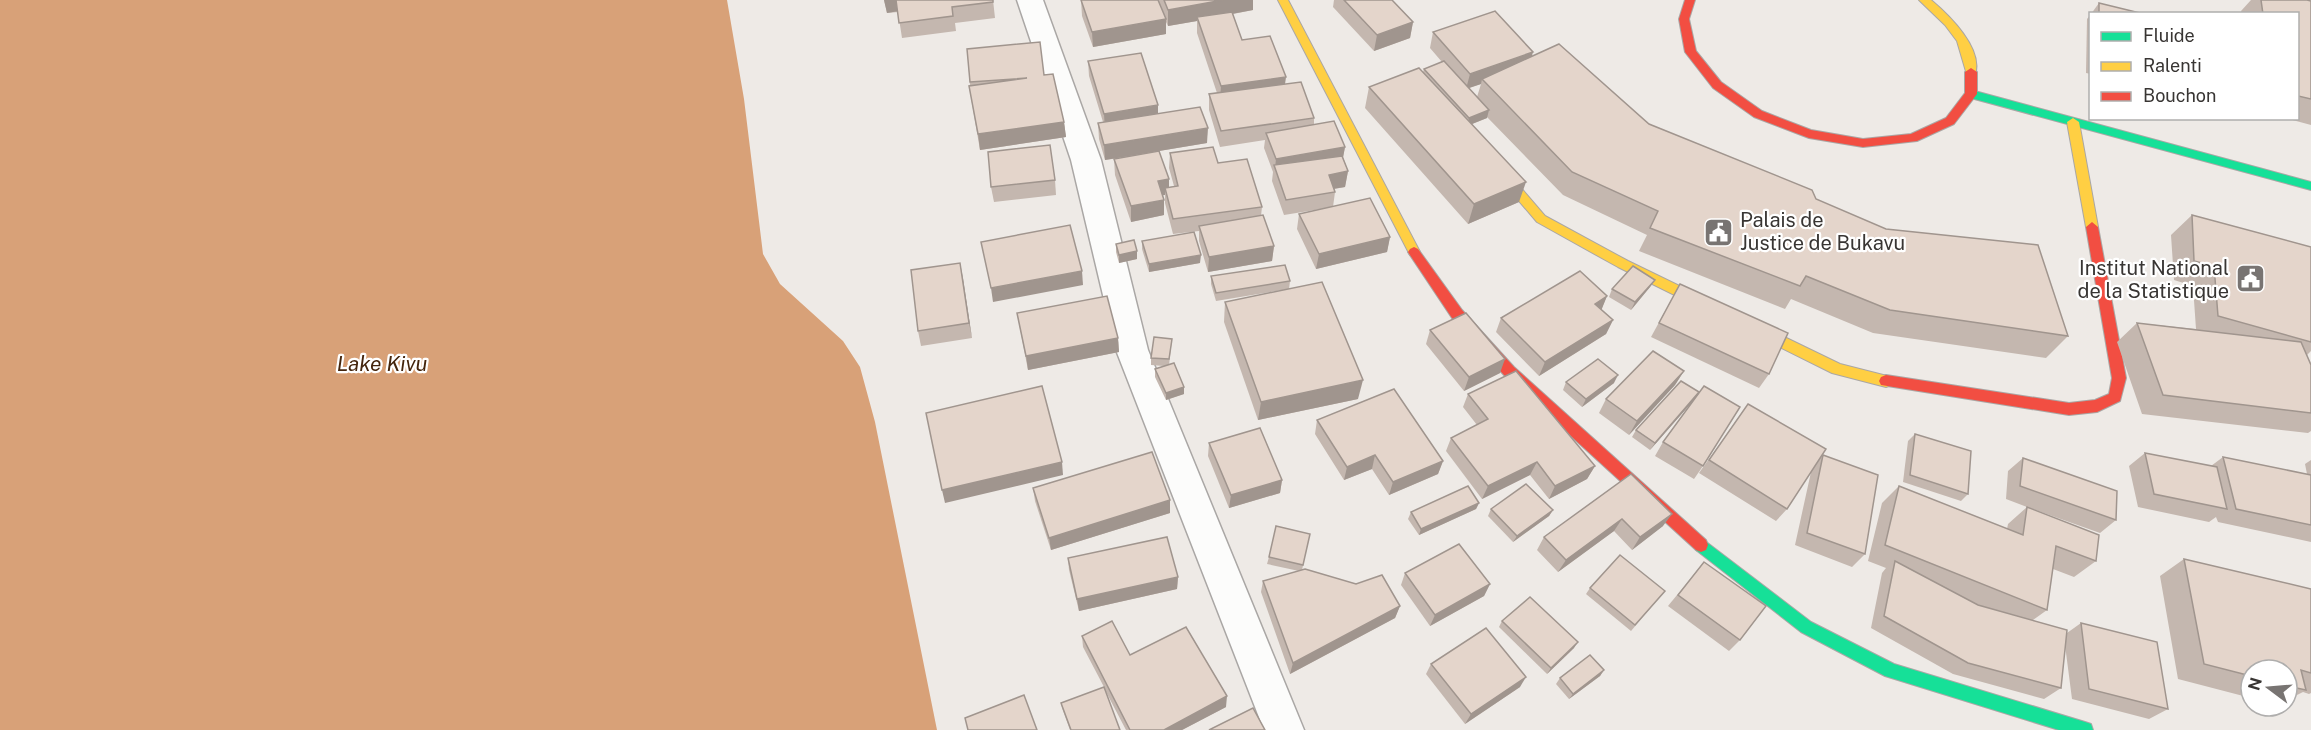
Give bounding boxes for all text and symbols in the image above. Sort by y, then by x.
legend [2089,12,2299,120]
text: Fluide [2143,25,2195,46]
text: Ralenti [2143,55,2202,76]
text: Bouchon [2143,85,2216,106]
place label: Palais de Justice de Bukavu [1740,208,1905,255]
public building icon: Palais de Justice de Bukavu [1703,216,1735,248]
place label: Institut National de la Statistique [2078,256,2229,303]
public building icon: Institut National de la Statistique [2234,263,2266,295]
water label: Lake Kivu [337,351,427,376]
north arrow [2239,658,2299,718]
text: N [2244,675,2266,693]

